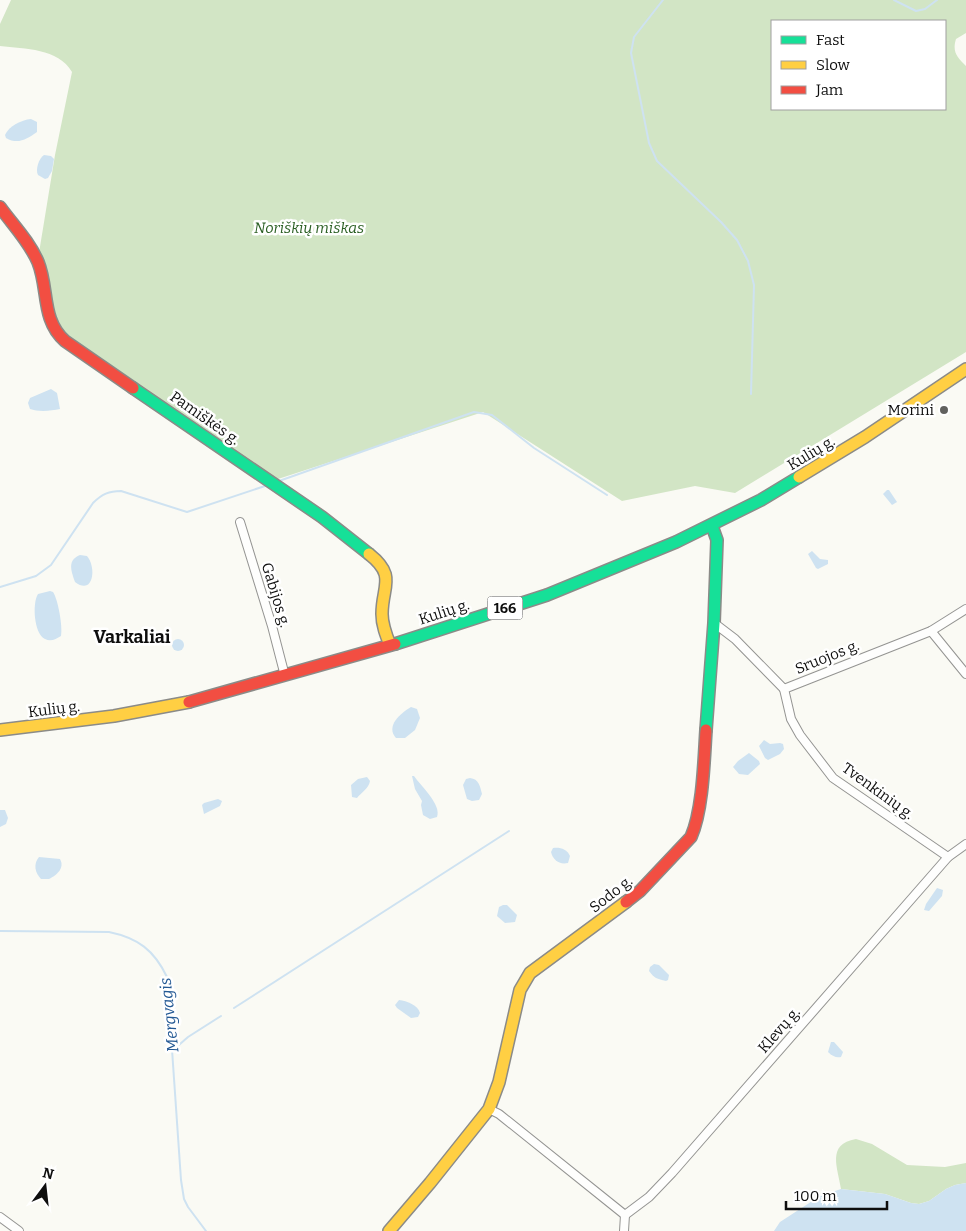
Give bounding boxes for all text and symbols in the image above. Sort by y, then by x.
legend [771,20,946,110]
text: Fast [816,31,845,49]
text: Slow [816,56,851,74]
text: Jam [815,81,844,99]
park label: Noriškių miškas [254,219,364,237]
street label: Pamiškės g. [167,387,243,449]
place label: Morini [887,401,935,419]
marker: Morini [938,404,950,416]
street label: Kulių g. [784,432,838,474]
street label: Gabijos g. [258,560,294,630]
street label: Kulių g. [416,595,472,629]
road number: 166 [488,596,522,620]
district label: Varkaliai [93,626,171,648]
street label: Sruojos g. [792,636,862,678]
street label: Kulių g. [27,697,81,721]
street label: Tvenkinių g. [839,759,917,823]
street label: Sodo g. [586,872,636,916]
water label: Mergvagis [156,976,182,1053]
street label: Klevų g. [754,1003,804,1057]
north arrow [20,1161,70,1211]
text: N [41,1164,56,1184]
scale bar [786,1178,887,1210]
text: 100 m [794,1187,837,1205]

